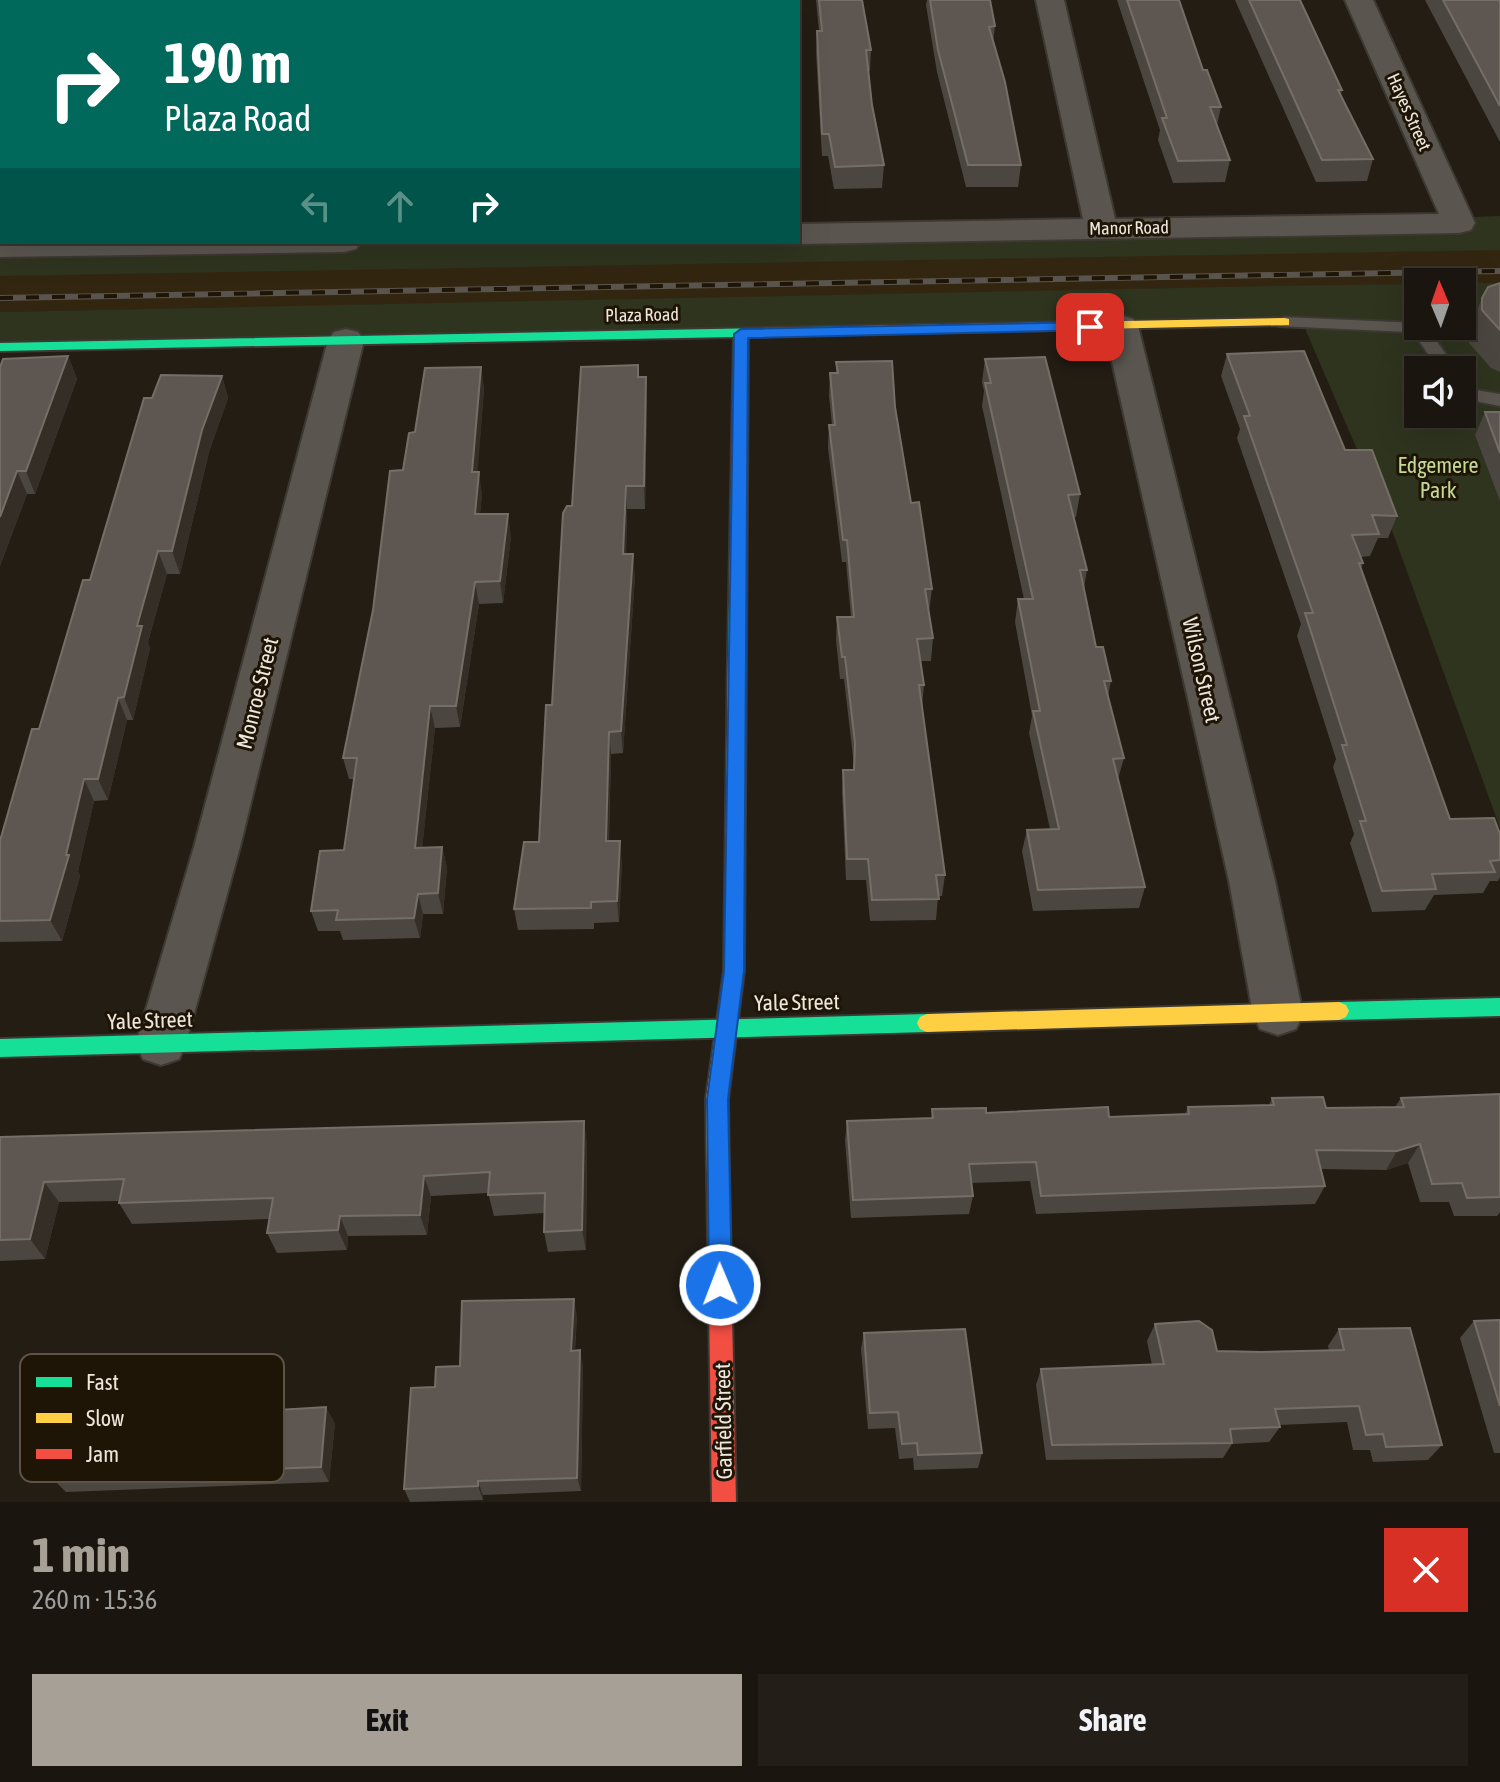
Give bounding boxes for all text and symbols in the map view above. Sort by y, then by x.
text: 190 m [164,31,291,95]
icon: right [32,32,136,136]
street label: Hayes Street [1383,70,1436,154]
text: Plaza Road [164,97,311,139]
icon: left [294,184,338,228]
icon: ahead [378,184,422,228]
icon: right [462,184,506,228]
street label: Manor Road [1089,216,1169,239]
north arrow [1404,268,1476,340]
map controls [1404,268,1476,428]
pin [1056,293,1124,361]
street label: Plaza Road [605,303,679,326]
icon: arrive [1068,305,1112,349]
button: sound [1404,356,1476,428]
park label: Edgemere Park [1397,452,1479,503]
street label: Wilson Street [1177,615,1227,725]
street label: Monroe Street [231,635,283,751]
street label: Yale Street [754,988,840,1016]
street label: Yale Street [107,1006,193,1034]
position arrow [678,1243,762,1327]
legend [20,1354,284,1482]
street label: Garfield Street [709,1362,737,1480]
text: Fast [86,1369,119,1395]
text: Slow [86,1405,124,1431]
text: Jam [86,1441,119,1467]
text: 1 min [32,1527,130,1582]
button: close [1384,1528,1468,1612]
text: 260 m · 15:36 [32,1585,157,1615]
button: Exit [32,1674,742,1766]
button: Share [758,1674,1468,1766]

